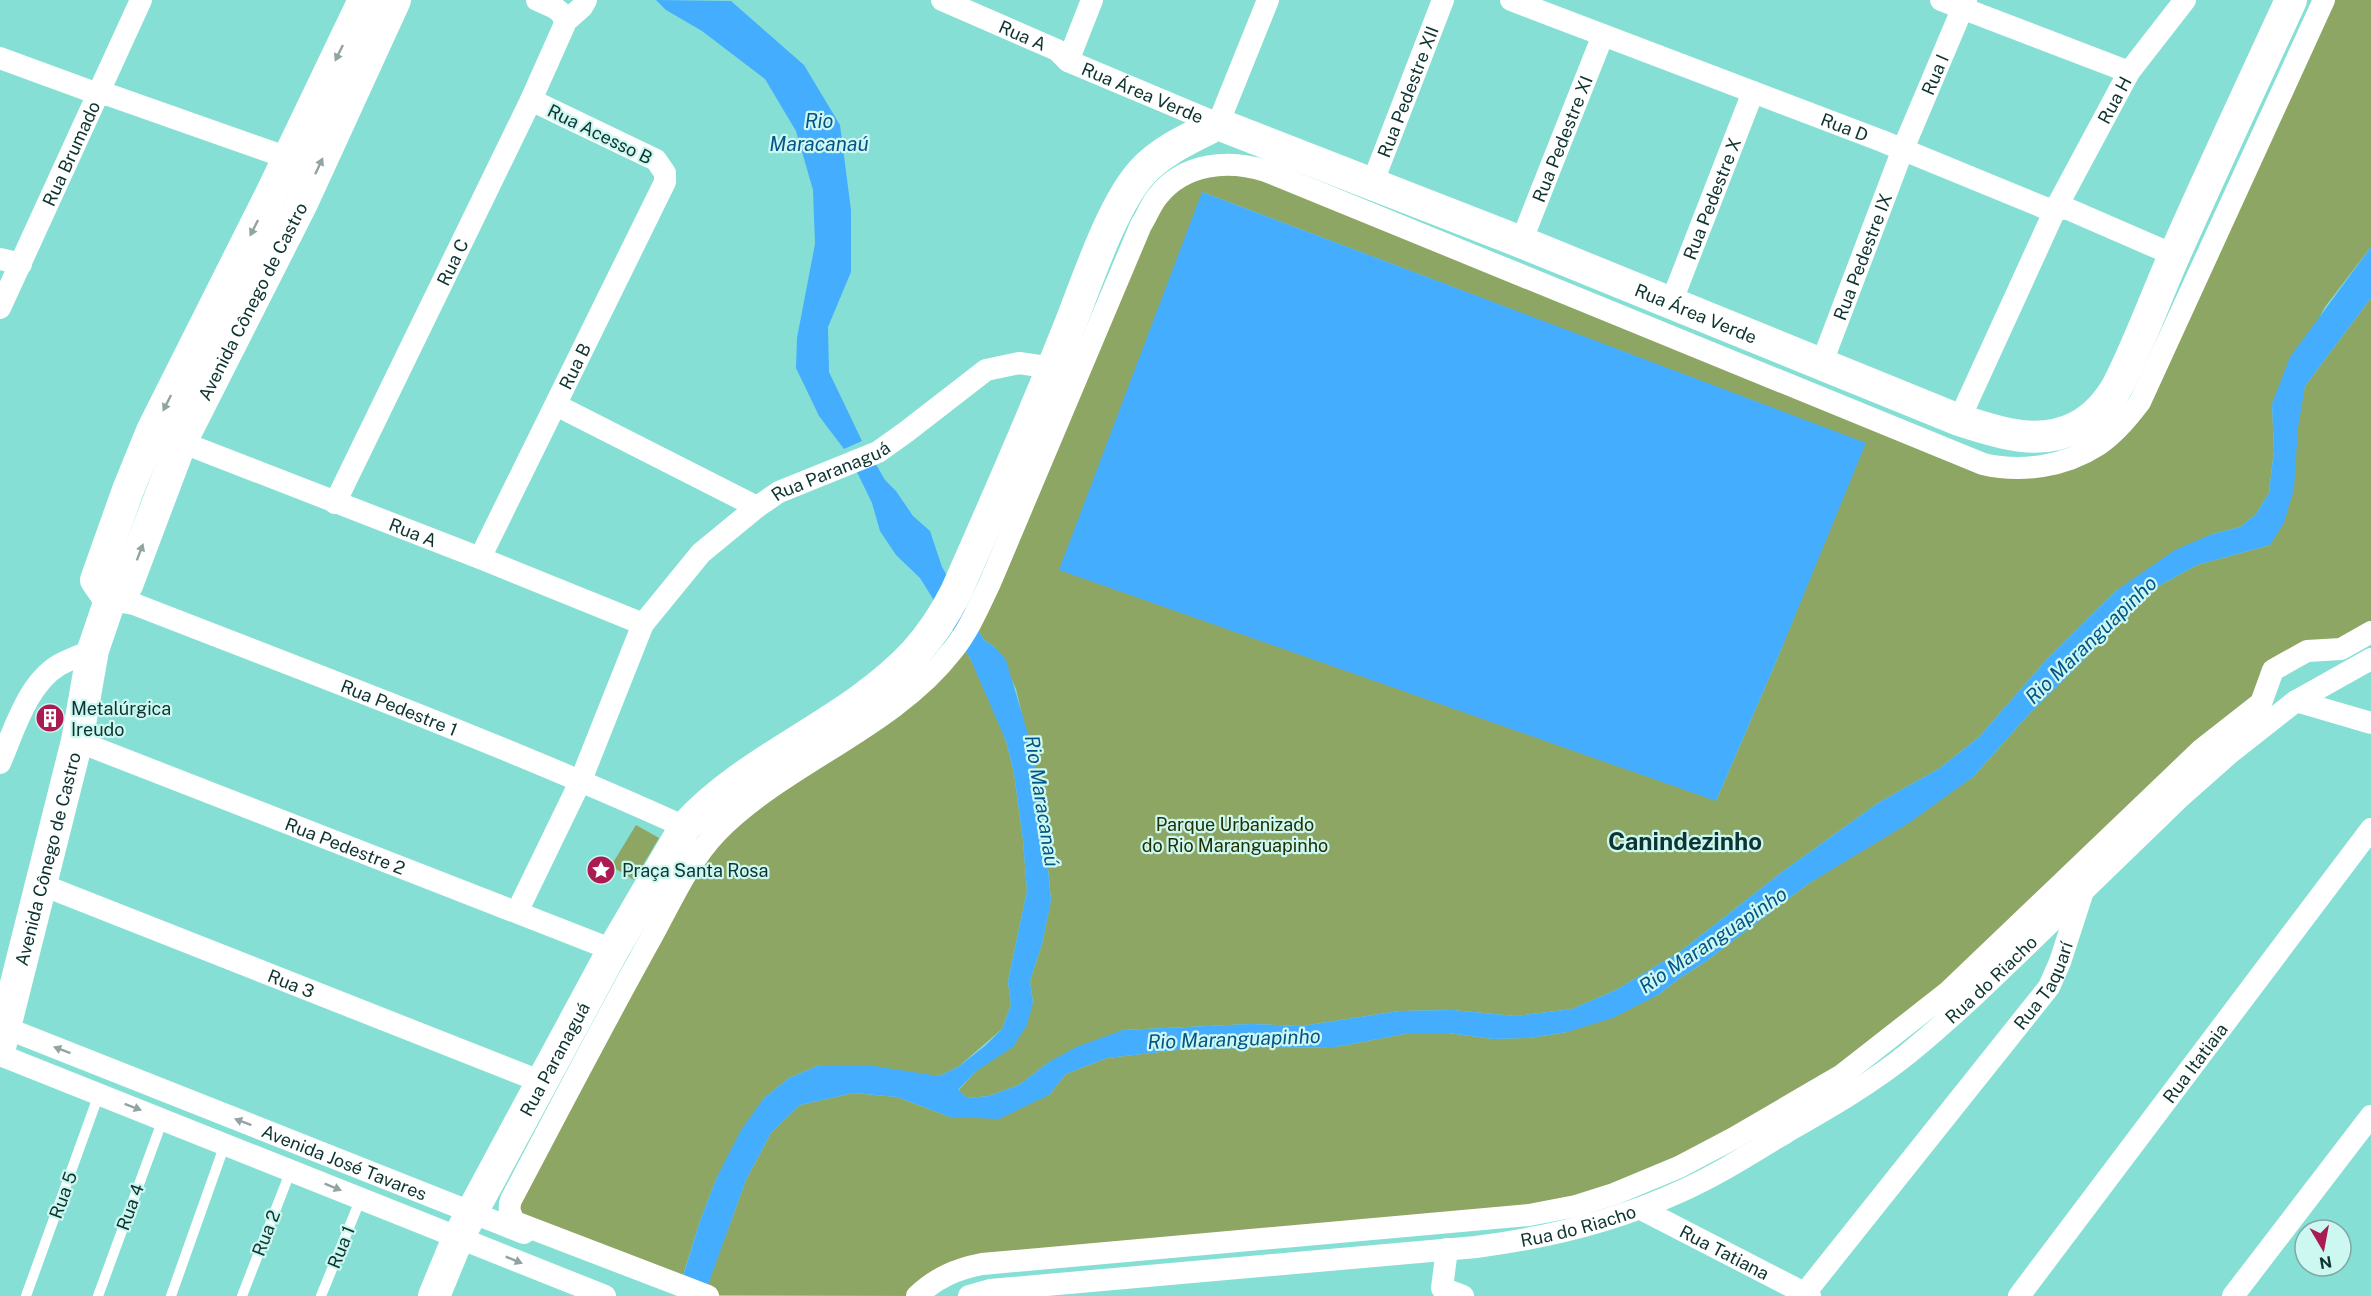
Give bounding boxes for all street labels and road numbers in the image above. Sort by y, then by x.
street label: Rua A [996,16,1050,55]
street label: Rua Pedestre XII [1373,23,1442,160]
street label: Rua I [1917,51,1952,98]
street label: Rua Área Verde [1079,58,1207,127]
street label: Rua H [2093,72,2135,127]
street label: Rua Pedestre XI [1527,73,1596,205]
street label: Rua Brumado [38,98,104,209]
street label: Rua Acesso B [544,100,656,168]
street label: Rua D [1818,108,1871,145]
street label: Rua Pedestre X [1678,135,1745,262]
street label: Rua Pedestre IX [1829,190,1896,323]
street label: Avenida Cônego de Castro [193,199,311,404]
street label: Rua C [432,235,472,289]
street label: Rua Área Verde [1632,279,1760,347]
street label: Rua B [554,339,595,393]
street label: Rua Paranaguá [767,436,894,505]
street label: Rua A [386,513,440,551]
street label: Rua Pedestre 1 [338,675,461,740]
street label: Avenida Cônego de Castro [10,750,84,968]
street label: Rua Pedestre 2 [282,813,408,879]
street label: Rua do Riacho [1940,931,2041,1028]
street label: Rua Taquarí [2009,938,2077,1033]
street label: Rua 3 [265,964,317,1002]
street label: Rua Paranaguá [515,998,594,1120]
street label: Rua Itatiaia [2158,1019,2232,1107]
street label: Avenida José Tavares [259,1120,430,1204]
street label: Rua 5 [45,1169,81,1221]
street label: Rua 4 [112,1181,148,1233]
street label: Rua do Riacho [1519,1200,1638,1251]
street label: Rua 2 [248,1207,284,1259]
street label: Rua Tatiana [1676,1220,1773,1284]
street label: Rua 1 [323,1223,359,1271]

